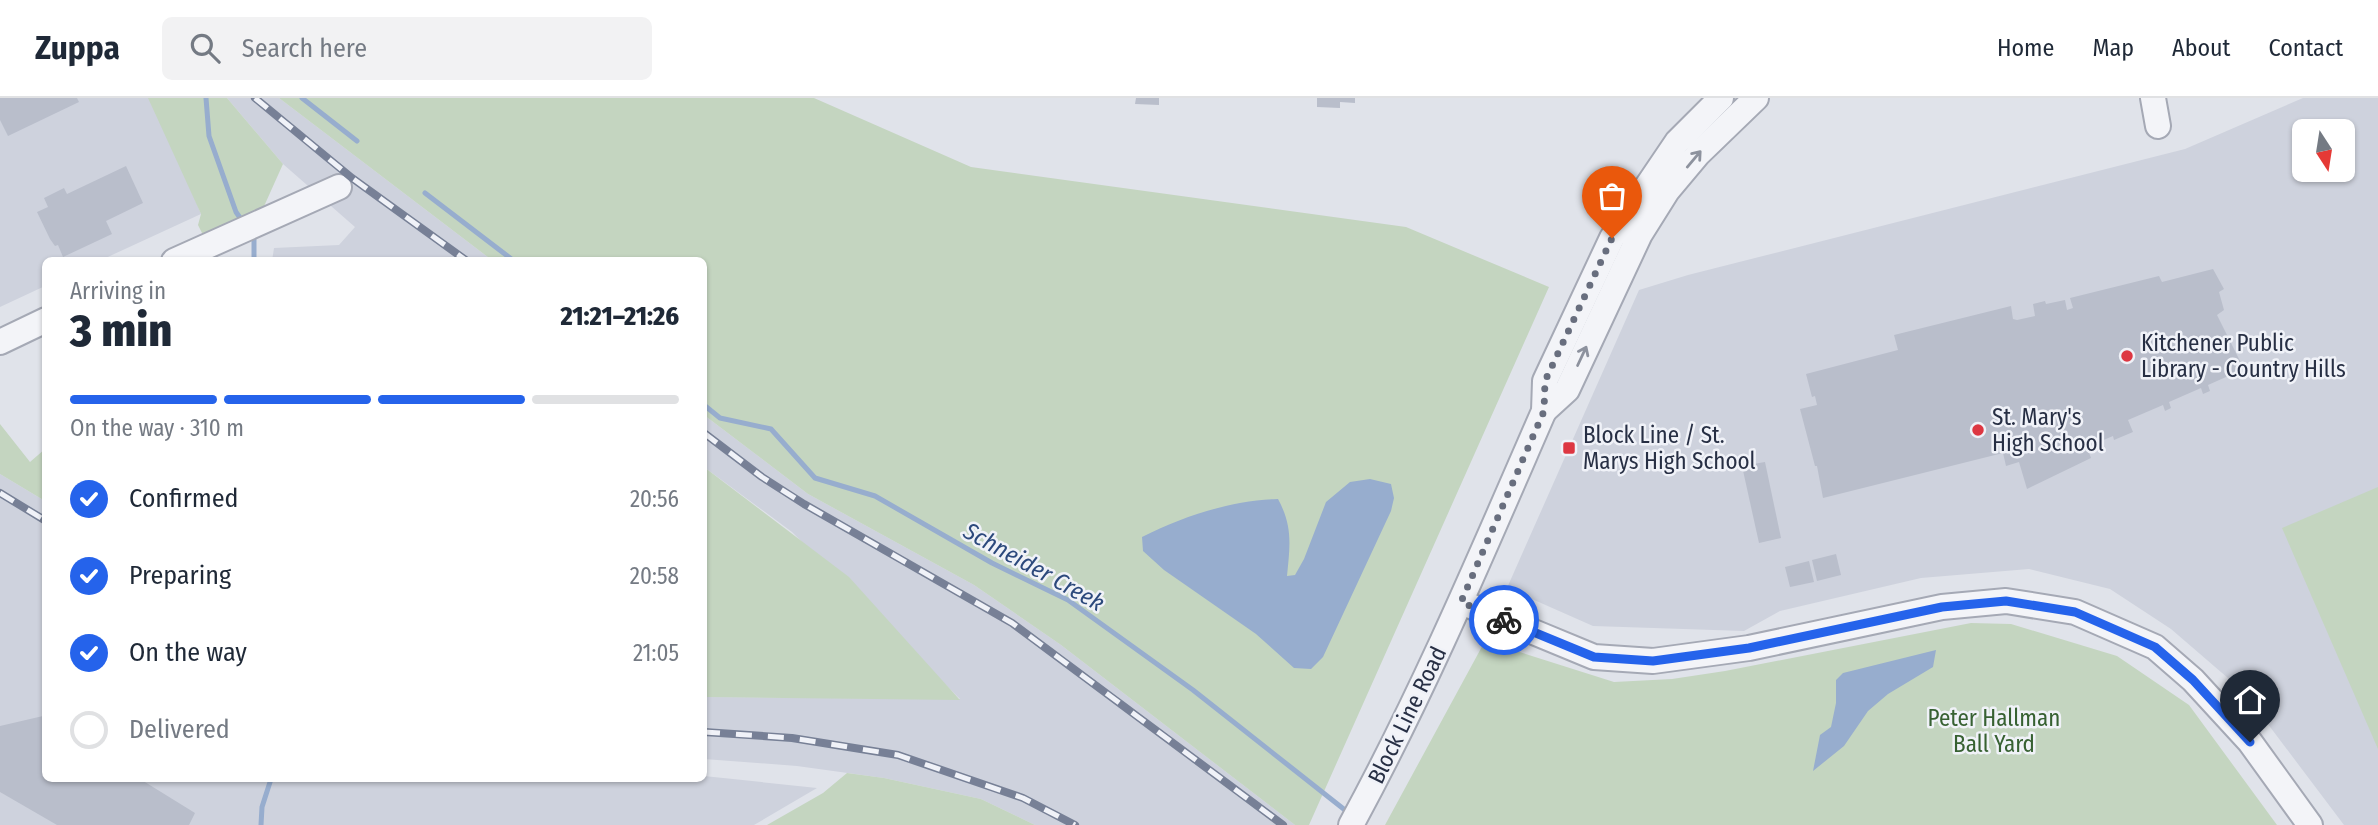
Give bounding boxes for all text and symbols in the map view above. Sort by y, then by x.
search box [162,17,652,80]
text: Zuppa [35,28,120,68]
icon: search [186,29,224,67]
text: Search here [242,33,367,64]
text: Home [1997,34,2054,62]
text: Map [2092,34,2134,62]
text: About [2172,34,2230,62]
text: Contact [2268,34,2343,62]
north arrow [2292,119,2356,182]
map controls [2292,119,2355,182]
one-way arrow [1686,151,1701,169]
pin [1582,166,1642,238]
icon: bag [1593,177,1631,215]
text: Arriving in [70,277,166,305]
text: 21:21–21:26 [561,301,679,332]
text: 3 min [70,303,172,358]
place label: Kitchener Public Library - Country Hills [2141,329,2346,383]
one-way arrow [1576,346,1589,368]
marker: Kitchener Public Library - Country Hills [2119,348,2135,364]
place label: St. Mary's High School [1992,403,2104,457]
text: On the way · 310 m [70,414,244,442]
place label: Block Line / St. Marys High School [1583,421,1756,475]
marker: St. Mary's High School [1970,422,1986,438]
marker: Block Line / St. Marys High School [1561,440,1577,456]
icon: check [70,480,108,518]
text: Confirmed [129,483,239,514]
text: 20:56 [630,485,679,513]
water label: Schneider Creek [958,516,1109,617]
icon: check [70,557,108,595]
text: Preparing [129,560,231,591]
text: 20:58 [630,562,679,590]
courier [1469,585,1539,655]
icon: bike [1485,601,1523,639]
icon: check [70,634,108,672]
text: On the way [129,637,247,668]
text: 21:05 [633,639,679,667]
street label: Block Line Road [1362,642,1452,788]
pin [2220,670,2280,742]
icon: home [2231,681,2269,719]
park label: Peter Hallman Ball Yard [1928,704,2060,758]
text: Delivered [129,714,230,745]

